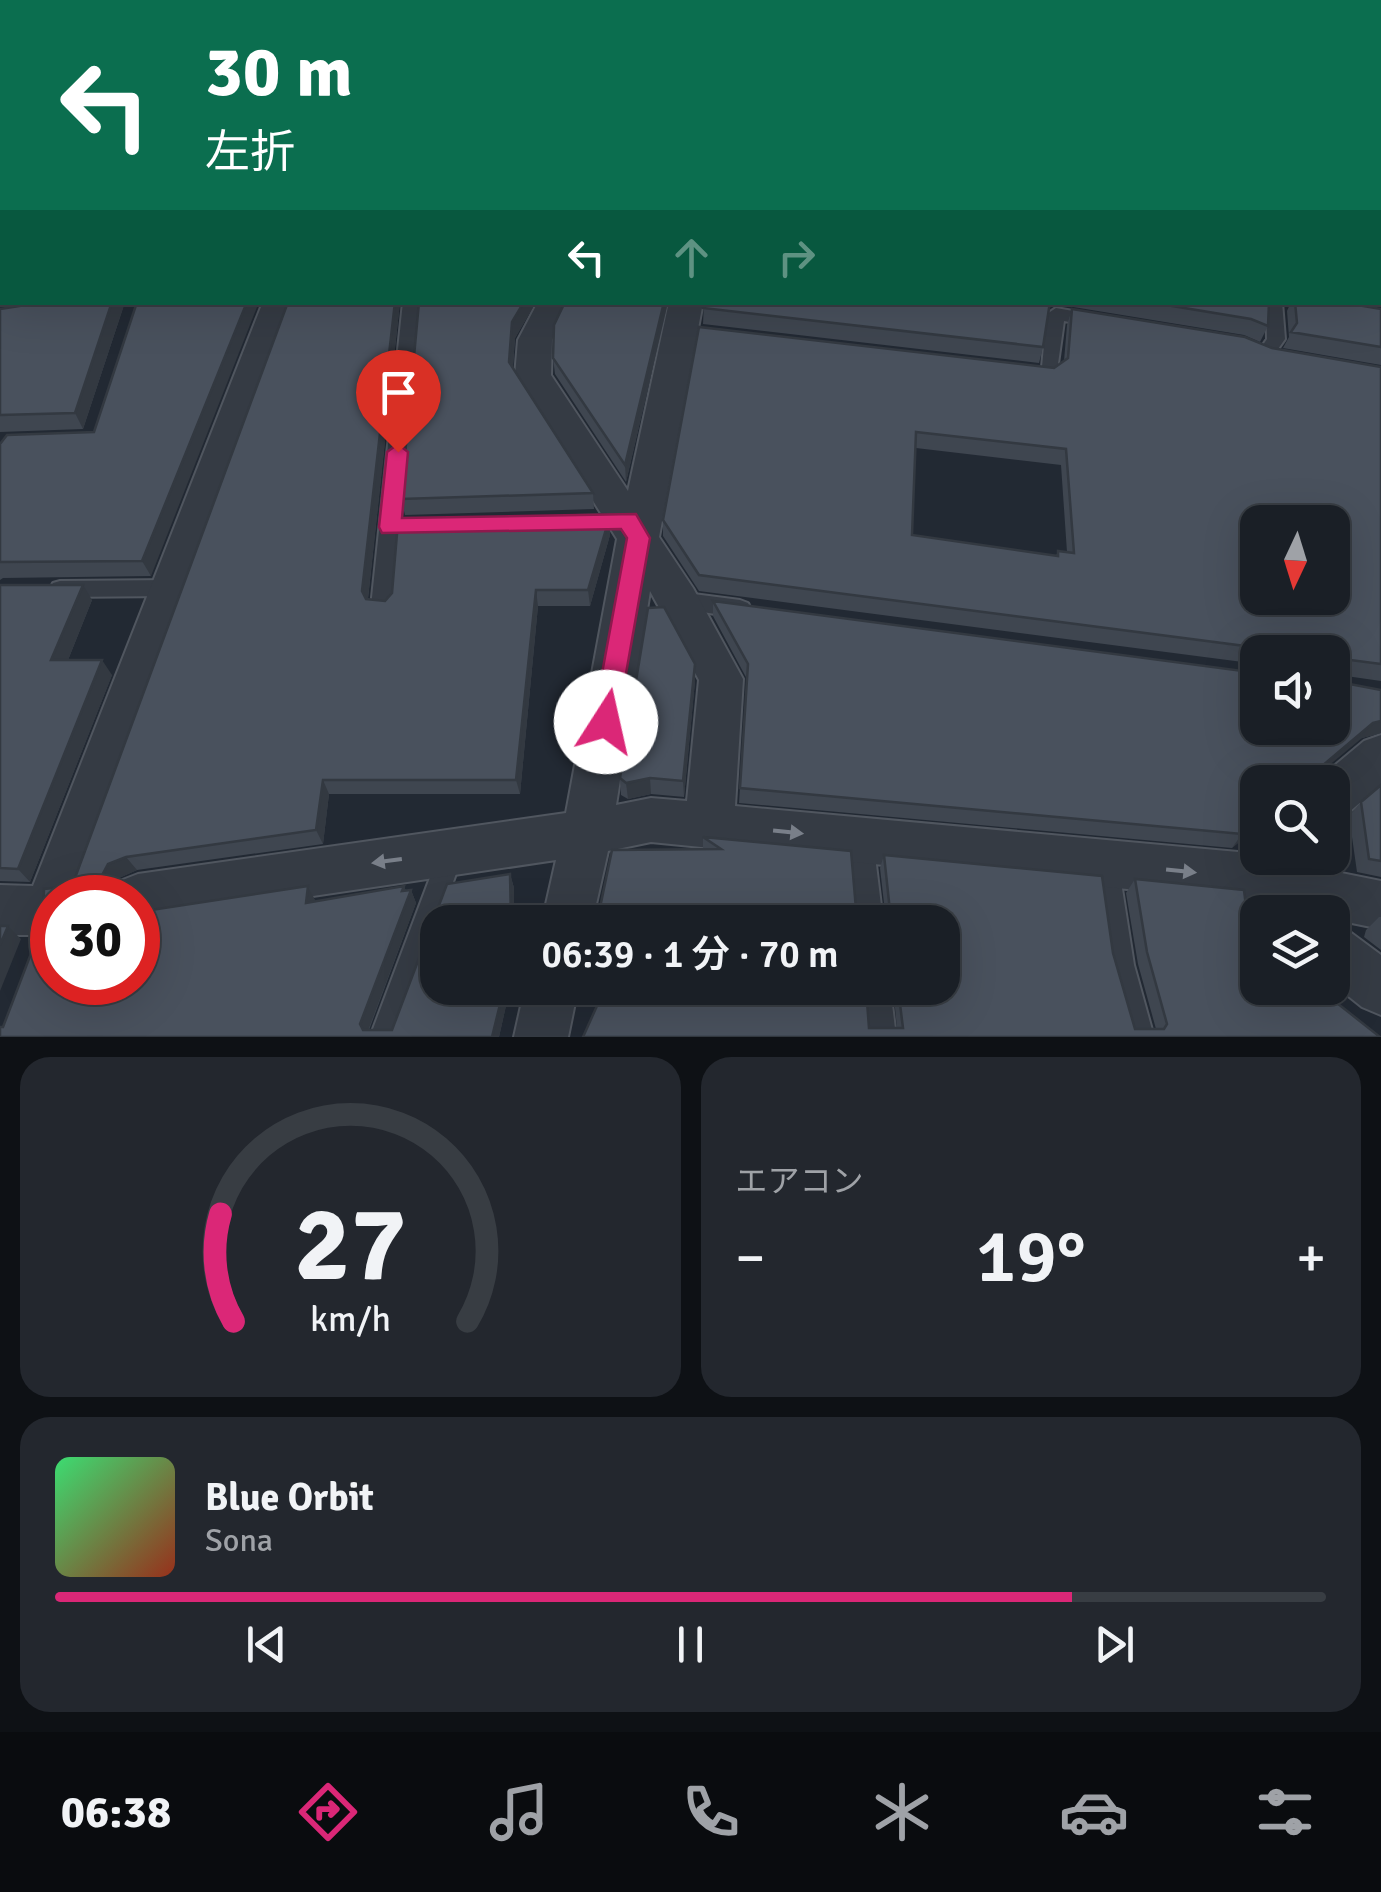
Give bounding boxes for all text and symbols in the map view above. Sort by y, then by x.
text: 30 m [205,29,353,115]
icon: left [40,40,170,170]
text: 左折 [205,125,295,180]
icon: left [559,230,614,285]
icon: ahead [664,230,719,285]
icon: right [769,230,824,285]
pin [356,350,441,453]
icon: arrive [371,365,426,420]
north arrow [1240,505,1350,615]
map controls [1240,505,1350,1005]
button: sound [1240,635,1350,745]
position arrow [554,670,658,774]
button: search [1240,765,1350,875]
one-way arrow [772,824,804,840]
one-way arrow [370,854,402,869]
one-way arrow [1166,863,1197,879]
speed limit sign: 30 [30,875,160,1005]
button: layers [1240,895,1350,1005]
text: 06:39 · 1 分 · 70 m [541,931,839,978]
text: エアコン [736,1162,864,1201]
text: 27 [294,1181,406,1309]
text: 19° [976,1210,1086,1303]
text: − [736,1224,765,1292]
text: + [1296,1224,1326,1292]
text: km/h [310,1297,391,1341]
text: Blue Orbit [205,1474,374,1521]
text: Sona [205,1521,273,1560]
icon: previous [239,1617,294,1672]
icon: pause [663,1617,718,1672]
icon: next [1087,1617,1142,1672]
icon: directions [293,1777,363,1847]
icon: music [484,1777,554,1847]
icon: phone [676,1777,746,1847]
icon: climate [867,1777,937,1847]
icon: car [1059,1777,1129,1847]
icon: filters [1250,1777,1320,1847]
text: 06:38 [61,1785,171,1840]

